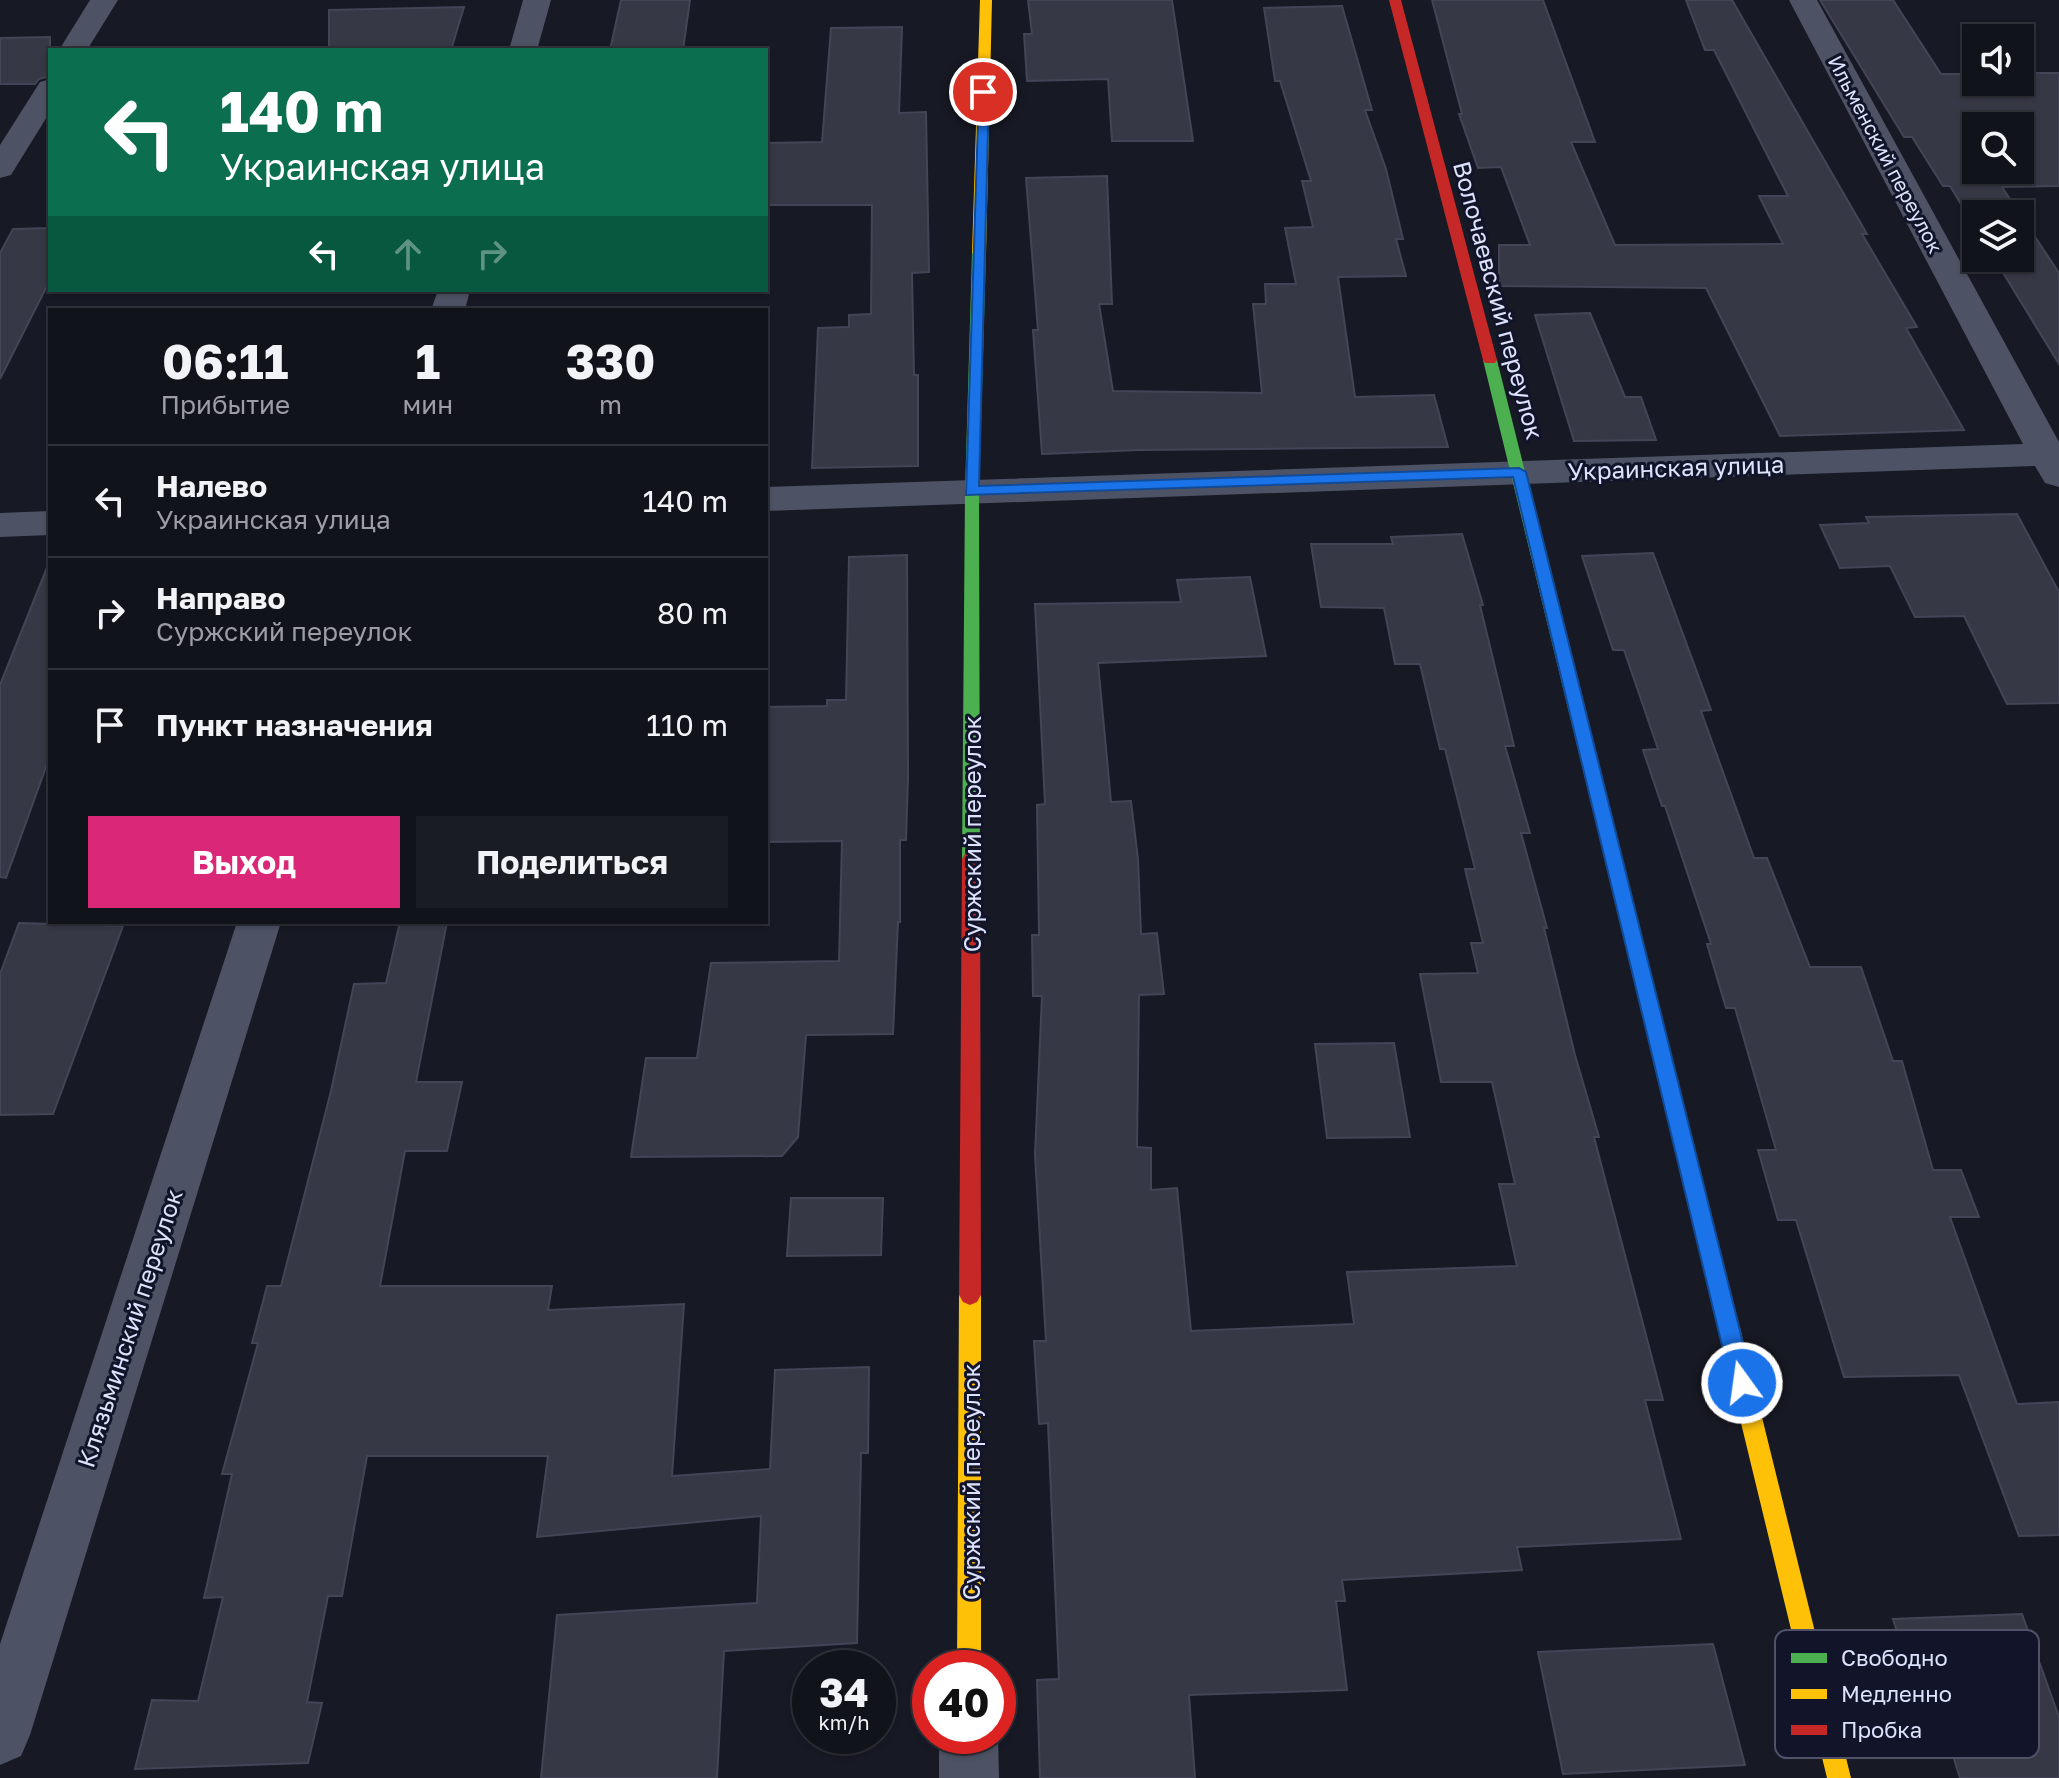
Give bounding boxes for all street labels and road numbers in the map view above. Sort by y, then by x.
street label: Ильменский переулок [1824,51,1948,257]
street label: Волочаевский переулок [1448,158,1550,443]
street label: Украинская улица [1567,449,1785,485]
street label: Суржский переулок [957,715,986,952]
street label: Клязьминский переулок [70,1185,188,1471]
street label: Суржский переулок [956,1363,985,1600]

